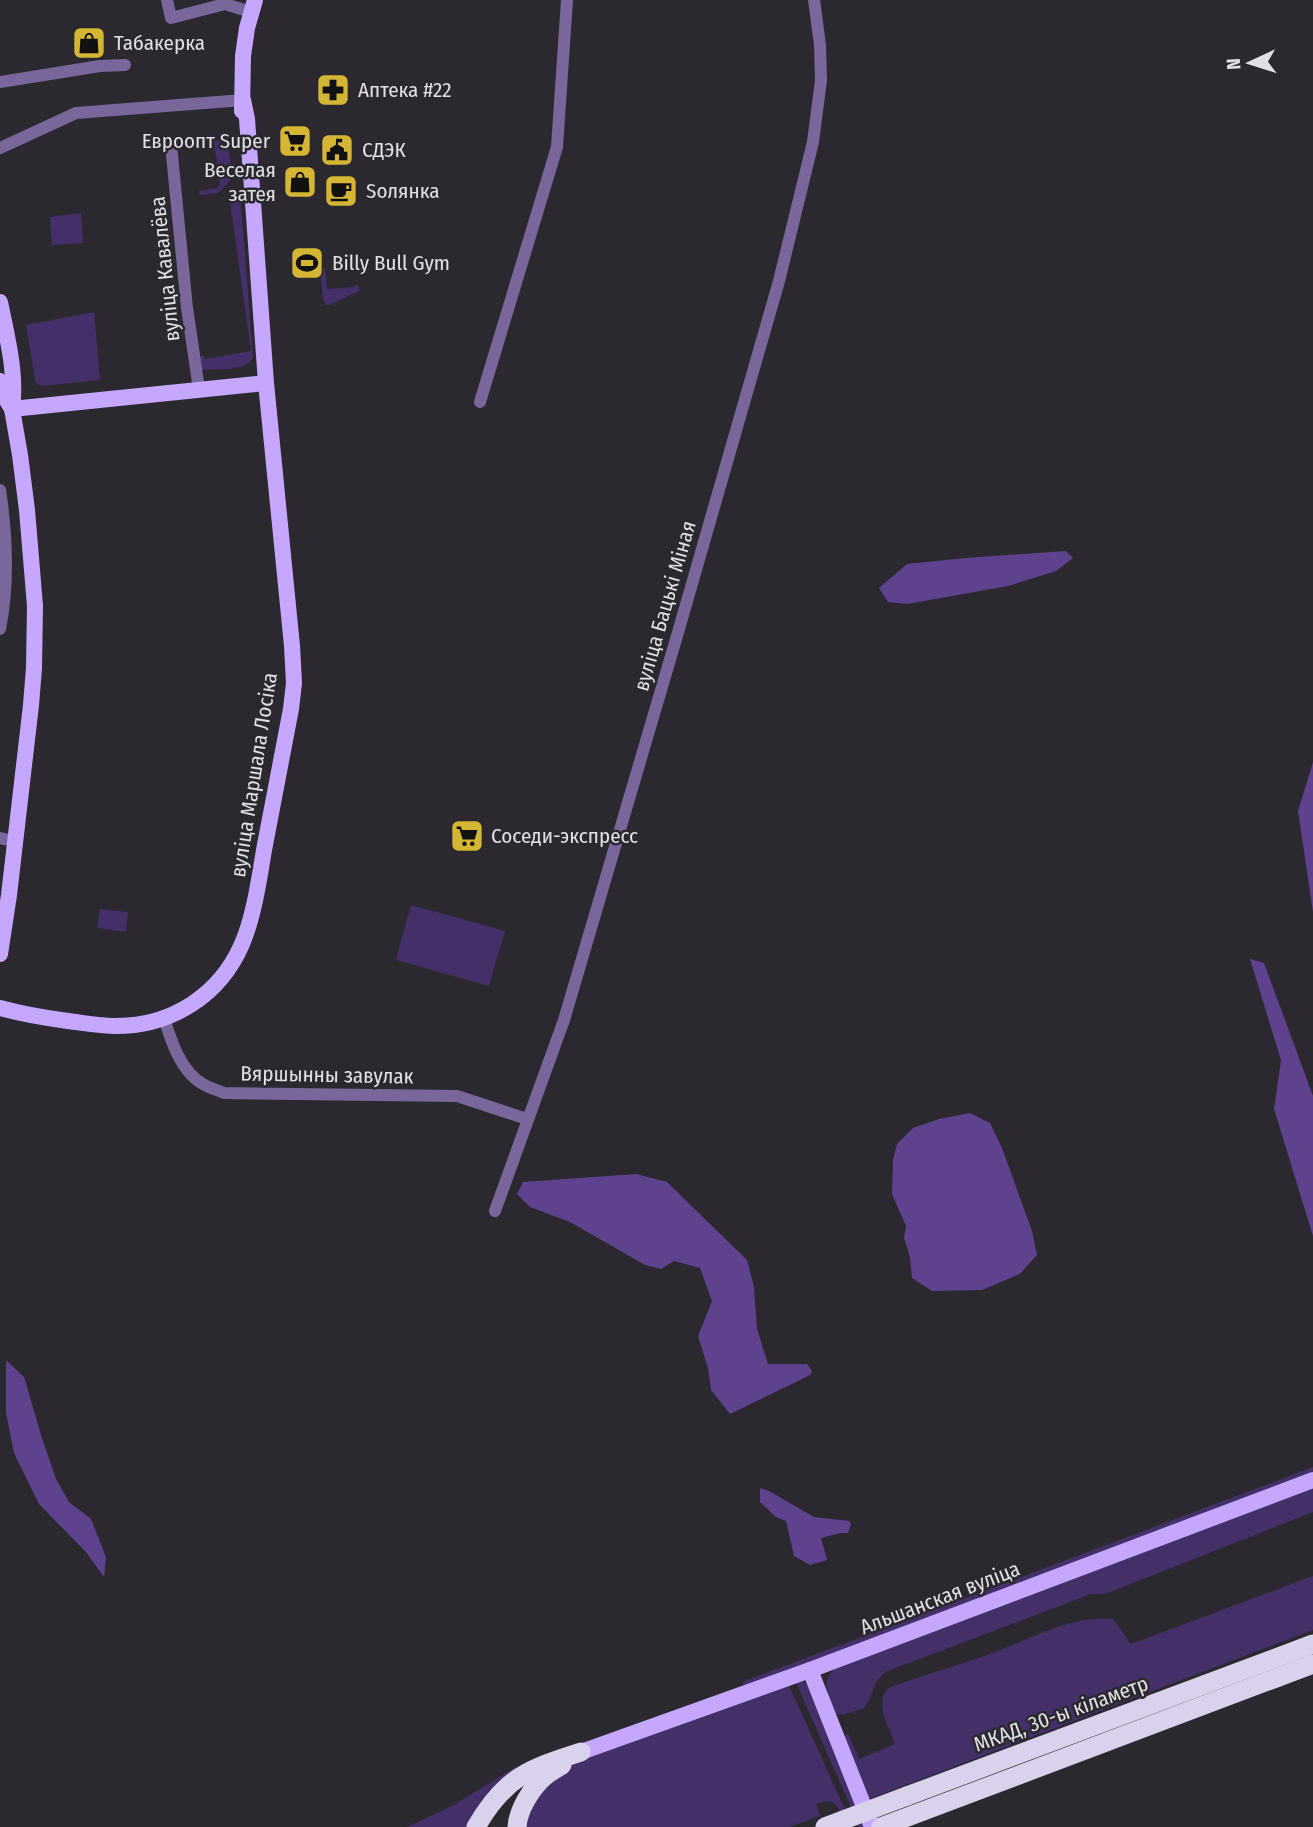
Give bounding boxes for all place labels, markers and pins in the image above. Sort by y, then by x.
shop icon: Табакерка [70,24,108,62]
place label: Табакерка [114,30,205,56]
pharmacy icon: Аптека #22 [314,71,352,109]
place label: Аптека #22 [358,77,452,103]
supermarket icon: Евроопт Super [276,122,314,160]
place label: Евроопт Super [142,128,271,154]
public building icon: СДЭК [318,131,356,169]
place label: СДЭК [362,137,406,163]
place label: Веселая затея [204,157,276,207]
shop icon: Веселая затея [281,163,319,201]
cafe icon: Sолянка [322,172,360,210]
place label: Sолянка [366,178,439,204]
sports icon: Billy Bull Gym [288,244,326,282]
place label: Billy Bull Gym [332,250,450,276]
supermarket icon: Соседи-экспресс [448,817,486,855]
place label: Соседи-экспресс [491,823,638,849]

